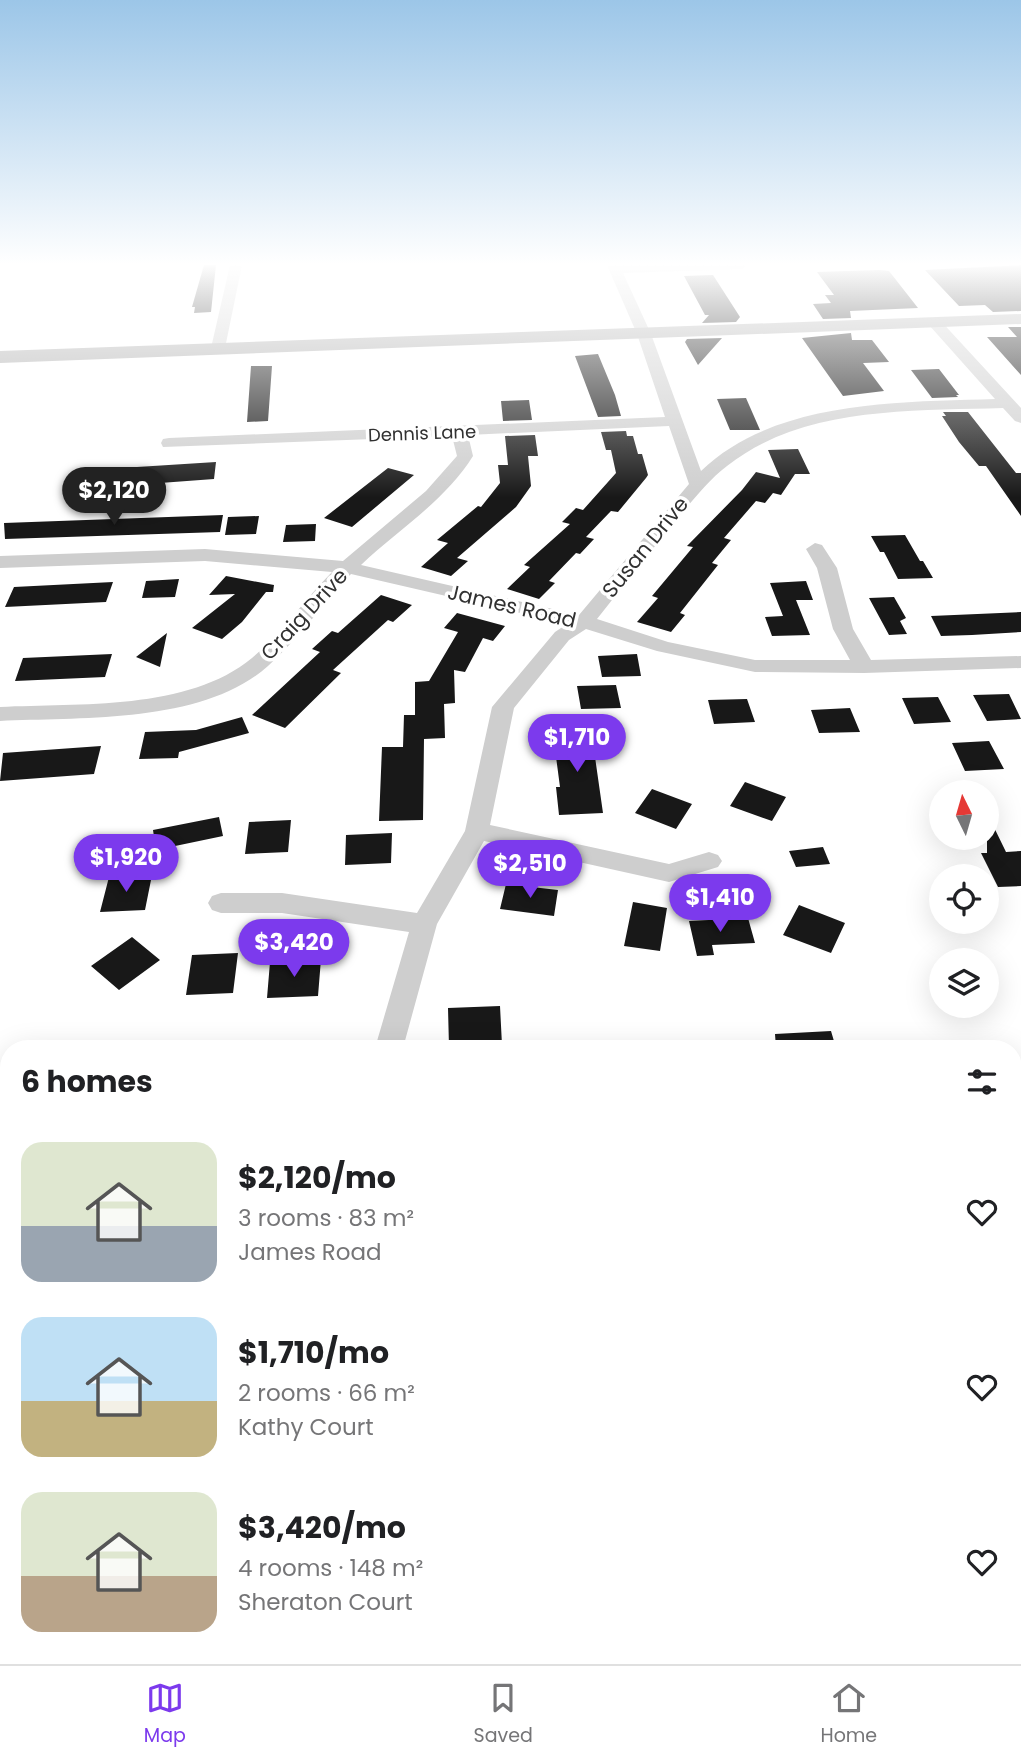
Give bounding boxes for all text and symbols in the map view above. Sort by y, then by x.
street label: Dennis Lane [368,419,476,447]
pin: $2,120 [57,468,171,527]
text: $2,120 [78,474,150,506]
street label: Susan Drive [595,490,695,604]
street label: Craig Drive [254,562,354,666]
street label: James Road [445,577,579,635]
pin: $1,710 [520,714,634,774]
text: $1,710 [544,721,610,753]
north arrow [929,780,999,850]
map controls [929,780,999,1018]
pin: $1,920 [69,834,183,894]
text: $1,920 [90,841,162,873]
pin: $2,510 [473,841,587,900]
text: $2,510 [493,847,567,879]
button: locate [929,864,999,934]
pin: $1,410 [663,874,777,934]
text: $1,410 [685,881,755,913]
pin: $3,420 [237,920,351,979]
text: $3,420 [254,926,334,958]
button: layers [929,948,999,1018]
text: 6 homes [21,1060,153,1103]
icon: filters [963,1063,1001,1101]
text: $2,120/mo [238,1156,396,1199]
icon: home [77,1170,161,1254]
icon: heart [963,1193,1001,1231]
text: 3 rooms · 83 m² [238,1202,414,1234]
text: James Road [238,1236,382,1268]
text: $1,710/mo [238,1331,389,1374]
icon: home [77,1345,161,1429]
icon: heart [963,1368,1001,1406]
text: 2 rooms · 66 m² [238,1377,415,1409]
text: Kathy Court [238,1411,374,1443]
text: $3,420/mo [238,1506,406,1549]
icon: home [77,1520,161,1604]
icon: heart [963,1543,1001,1581]
text: 4 rooms · 148 m² [238,1552,423,1584]
text: Sheraton Court [238,1586,413,1618]
tab: Map [144,1679,186,1750]
tab: Saved [474,1679,533,1750]
tab: Home [820,1679,877,1750]

